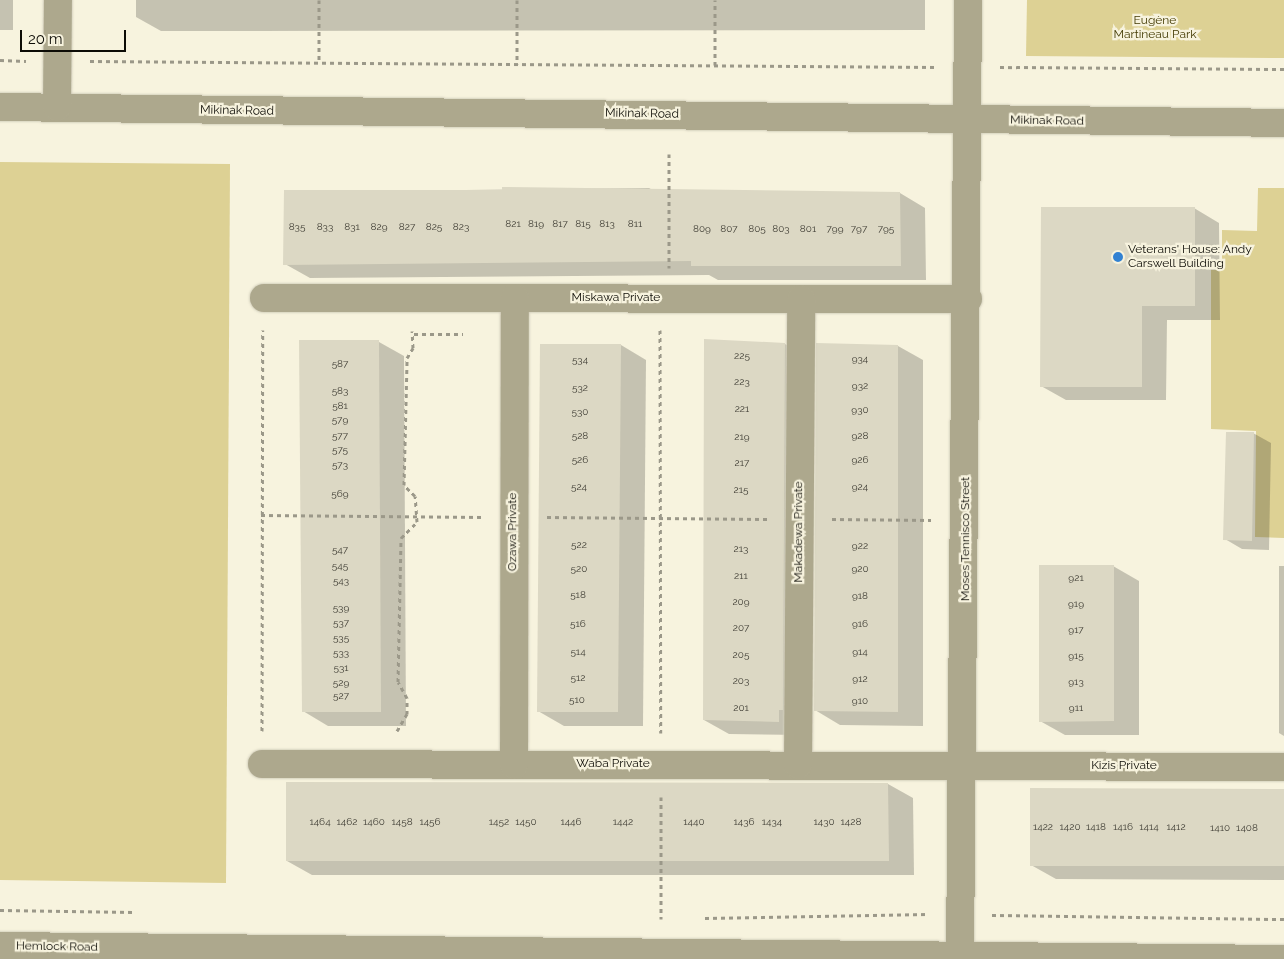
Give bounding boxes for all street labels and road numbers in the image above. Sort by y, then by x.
street label: Mikinak Road [200,103,274,119]
street label: Mikinak Road [605,106,679,122]
street label: Mikinak Road [1010,113,1084,129]
street label: Miskawa Private [572,291,660,305]
street label: Moses Tennisco Street [959,477,973,601]
street label: Makadewa Private [792,481,806,583]
street label: Ozawa Private [506,493,520,571]
street label: Waba Private [576,757,650,771]
street label: Kizis Private [1091,759,1157,773]
street label: Hemlock Road [16,939,98,955]

